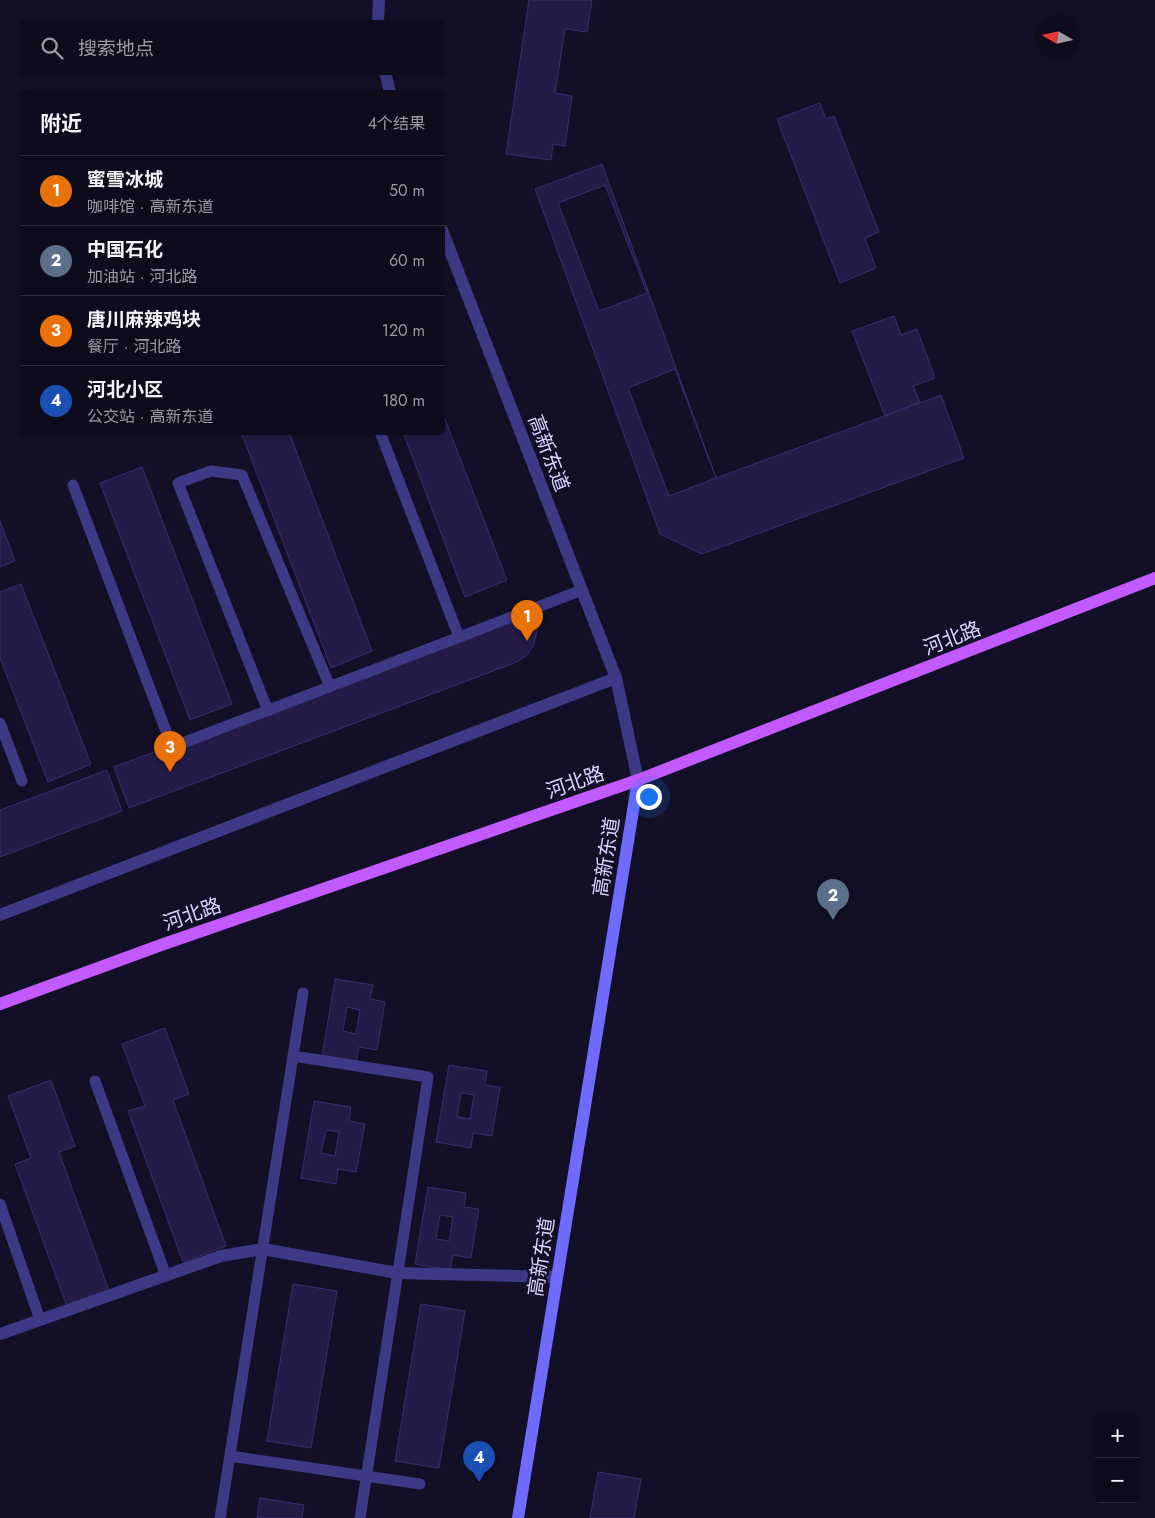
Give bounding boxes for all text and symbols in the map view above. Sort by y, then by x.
north arrow [1035,15,1080,60]
search box [20,20,445,75]
icon: search [38,34,66,62]
text: 搜索地点 [78,35,154,62]
text: 附近 [40,109,82,139]
text: 4个结果 [368,112,425,135]
text: 蜜雪冰城 [87,166,163,193]
text: 1 [52,179,60,202]
text: 50 m [389,179,425,202]
text: 咖啡馆 · 高新东道 [87,195,213,218]
text: 中国石化 [87,236,163,263]
text: 2 [51,249,61,272]
text: 60 m [389,249,425,272]
text: 加油站 · 河北路 [87,265,197,288]
text: 唐川麻辣鸡块 [87,306,201,333]
text: 3 [51,319,61,342]
text: 120 m [382,319,425,342]
text: 餐厅 · 河北路 [87,335,181,358]
text: 河北小区 [87,376,163,403]
text: 4 [50,389,62,412]
text: 180 m [382,389,425,412]
text: 公交站 · 高新东道 [87,405,213,428]
street label: 高新东道 [521,411,576,496]
pin: 1 [511,600,543,641]
street label: 河北路 [919,614,985,663]
pin: 3 [154,731,186,772]
street label: 河北路 [542,759,608,806]
your location [636,784,662,810]
street label: 高新东道 [586,815,627,899]
pin: 2 [817,879,849,920]
street label: 河北路 [159,891,225,938]
street label: 高新东道 [521,1215,562,1299]
map controls [1095,1413,1140,1503]
button: + [1095,1413,1140,1458]
pin: 4 [463,1441,495,1482]
button: − [1095,1458,1140,1503]

